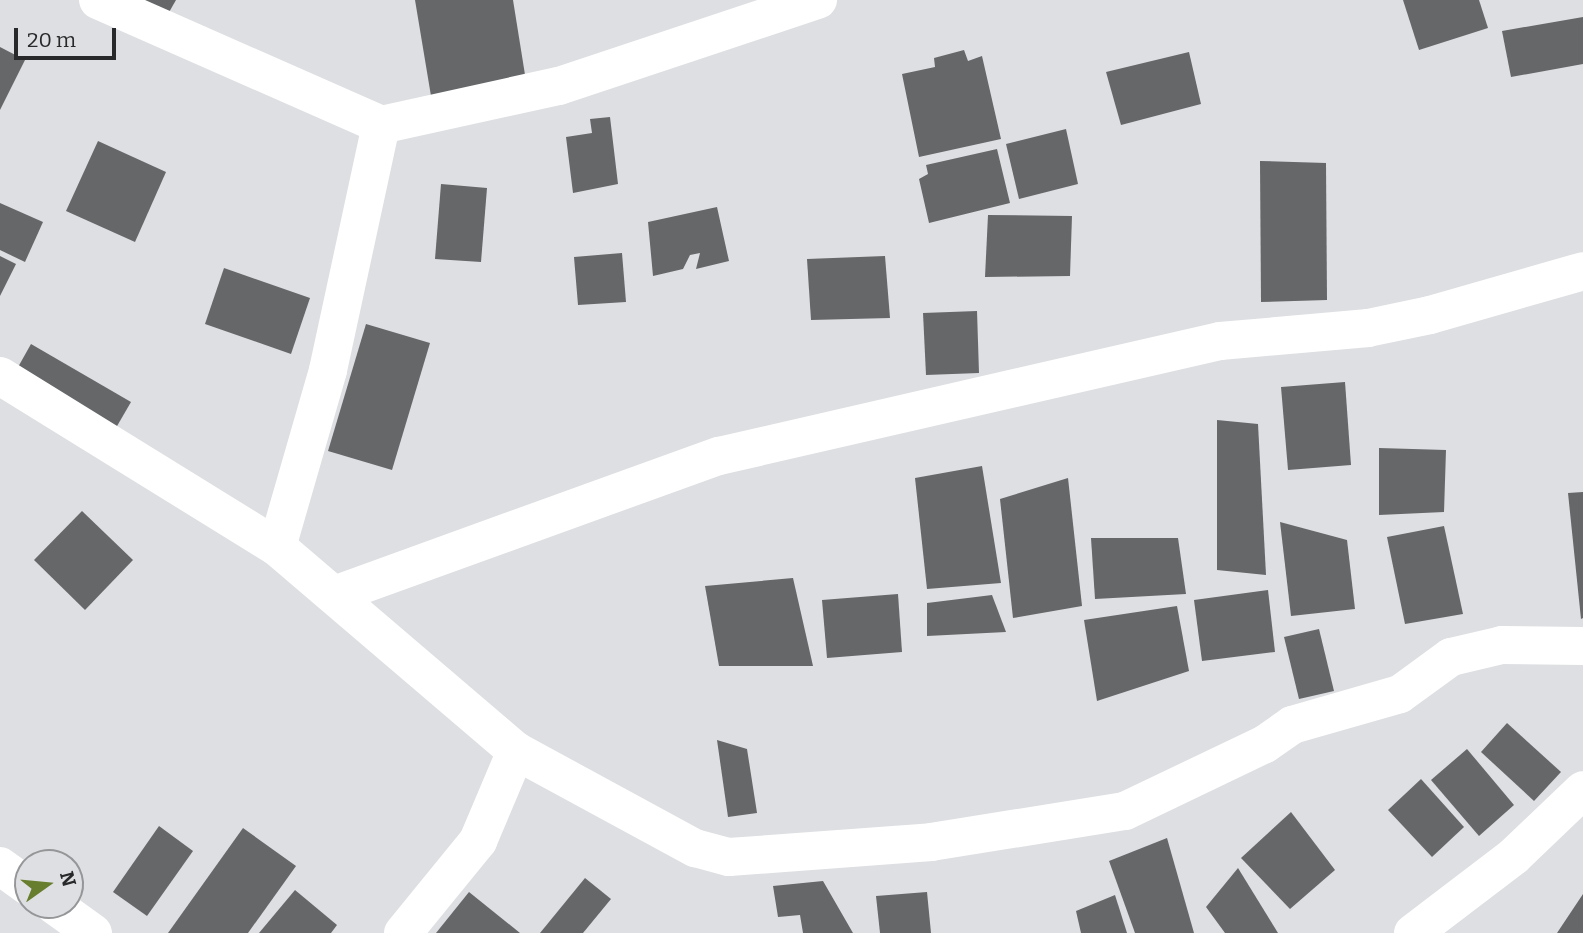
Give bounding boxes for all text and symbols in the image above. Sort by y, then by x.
scale bar [18,14,119,58]
text: 20 m [27,27,76,53]
north arrow [14,849,84,919]
text: N [55,869,81,889]

